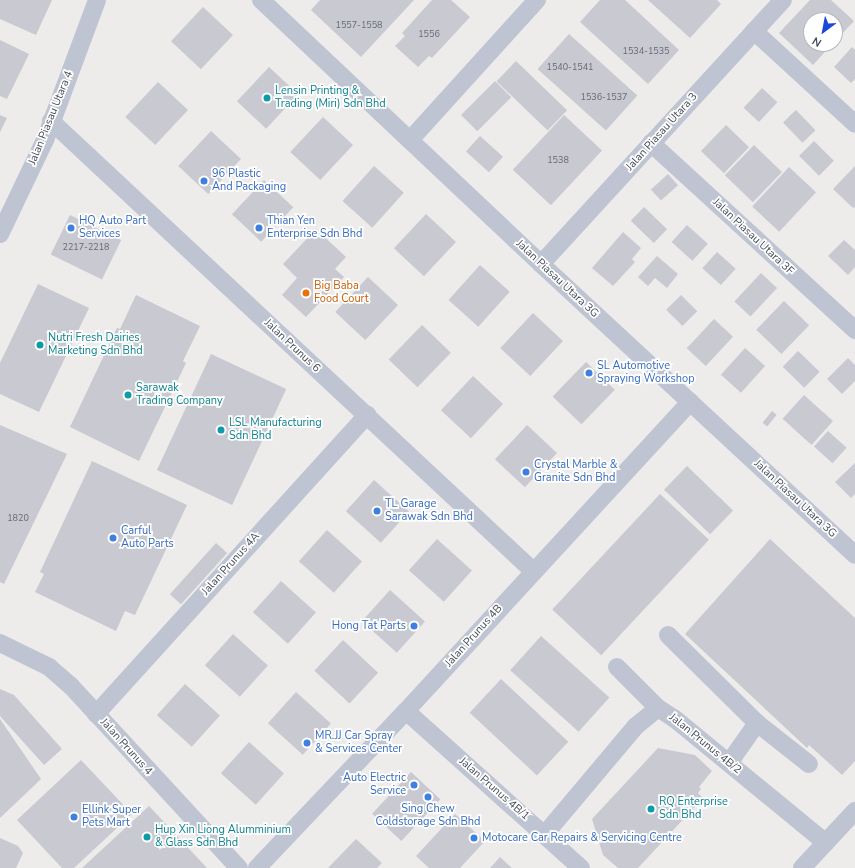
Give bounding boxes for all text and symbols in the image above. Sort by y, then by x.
north arrow [803,12,843,52]
house number: 1557-1558 [335,20,383,30]
house number: 1556 [418,29,440,39]
text: N [809,33,824,50]
house number: 1534-1535 [622,46,670,56]
house number: 1540-1541 [546,62,594,72]
street label: Jalan Piasau Utara 4 [26,69,76,167]
place label: Lensin Printing & Trading (Miri) Sdn Bhd [275,85,386,111]
street label: Jalan Piasau Utara 3 [624,90,700,174]
house number: 1536-1537 [580,92,628,102]
marker: Lensin Printing & Trading (Miri) Sdn Bhd [262,93,272,103]
house number: 1538 [547,155,569,165]
place label: 96 Plastic And Packaging [212,168,286,194]
marker: 96 Plastic And Packaging [199,176,209,186]
street label: Jalan Piasau Utara 3F [710,196,796,278]
place label: HQ Auto Part Services [79,215,146,241]
place label: Thian Yen Enterprise Sdn Bhd [267,215,362,241]
marker: HQ Auto Part Services [66,223,76,233]
marker: Thian Yen Enterprise Sdn Bhd [254,223,264,233]
street label: Jalan Piasau Utara 3G [513,237,601,321]
house number: 2217-2218 [62,242,110,252]
place label: Big Baba Food Court [314,280,369,306]
marker: Big Baba Food Court [301,288,311,298]
street label: Jalan Prunus 6 [261,317,323,375]
place label: Nutri Fresh Dairies Marketing Sdn Bhd [48,332,143,358]
marker: Nutri Fresh Dairies Marketing Sdn Bhd [35,340,45,350]
place label: SL Automotive Spraying Workshop [597,360,695,386]
marker: SL Automotive Spraying Workshop [584,368,594,378]
place label: Sarawak Trading Company [136,382,223,408]
marker: Sarawak Trading Company [123,390,133,400]
place label: LSL Manufacturing Sdn Bhd [229,417,322,443]
marker: LSL Manufacturing Sdn Bhd [216,425,226,435]
street label: Jalan Piasau Utara 3G [751,457,839,541]
place label: Crystal Marble & Granite Sdn Bhd [534,459,617,485]
marker: Crystal Marble & Granite Sdn Bhd [521,467,531,477]
place label: TL Garage Sarawak Sdn Bhd [385,498,473,524]
marker: TL Garage Sarawak Sdn Bhd [372,506,382,516]
house number: 1820 [7,513,29,523]
place label: Carful Auto Parts [121,525,174,551]
street label: Jalan Prunus 4A [199,530,263,598]
marker: Carful Auto Parts [108,533,118,543]
street label: Jalan Prunus 4B [443,602,505,670]
place label: Hong Tat Parts [332,619,406,633]
marker: Hong Tat Parts [409,621,419,631]
street label: Jalan Prunus 4B/2 [666,711,744,777]
street label: Jalan Prunus 4 [97,716,155,778]
place label: MR.JJ Car Spray & Services Center [315,730,402,756]
marker: MR.JJ Car Spray & Services Center [302,738,312,748]
street label: Jalan Prunus 4B/1 [456,755,532,823]
place label: Auto Electric Service [343,772,406,798]
marker: Auto Electric Service [409,780,419,790]
marker: Sing Chew Coldstorage Sdn Bhd [423,792,433,802]
place label: RQ Enterprise Sdn Bhd [659,796,728,822]
place label: Sing Chew Coldstorage Sdn Bhd [375,803,481,829]
place label: Ellink Super Pets Mart [82,804,141,830]
marker: RQ Enterprise Sdn Bhd [646,804,656,814]
marker: Ellink Super Pets Mart [69,812,79,822]
place label: Hup Xin Liong Alumminium & Glass Sdn Bhd [155,824,291,850]
place label: Motocare Car Repairs & Servicing Centre [482,831,682,845]
marker: Hup Xin Liong Alumminium & Glass Sdn Bhd [142,832,152,842]
marker: Motocare Car Repairs & Servicing Centre [469,833,479,843]

